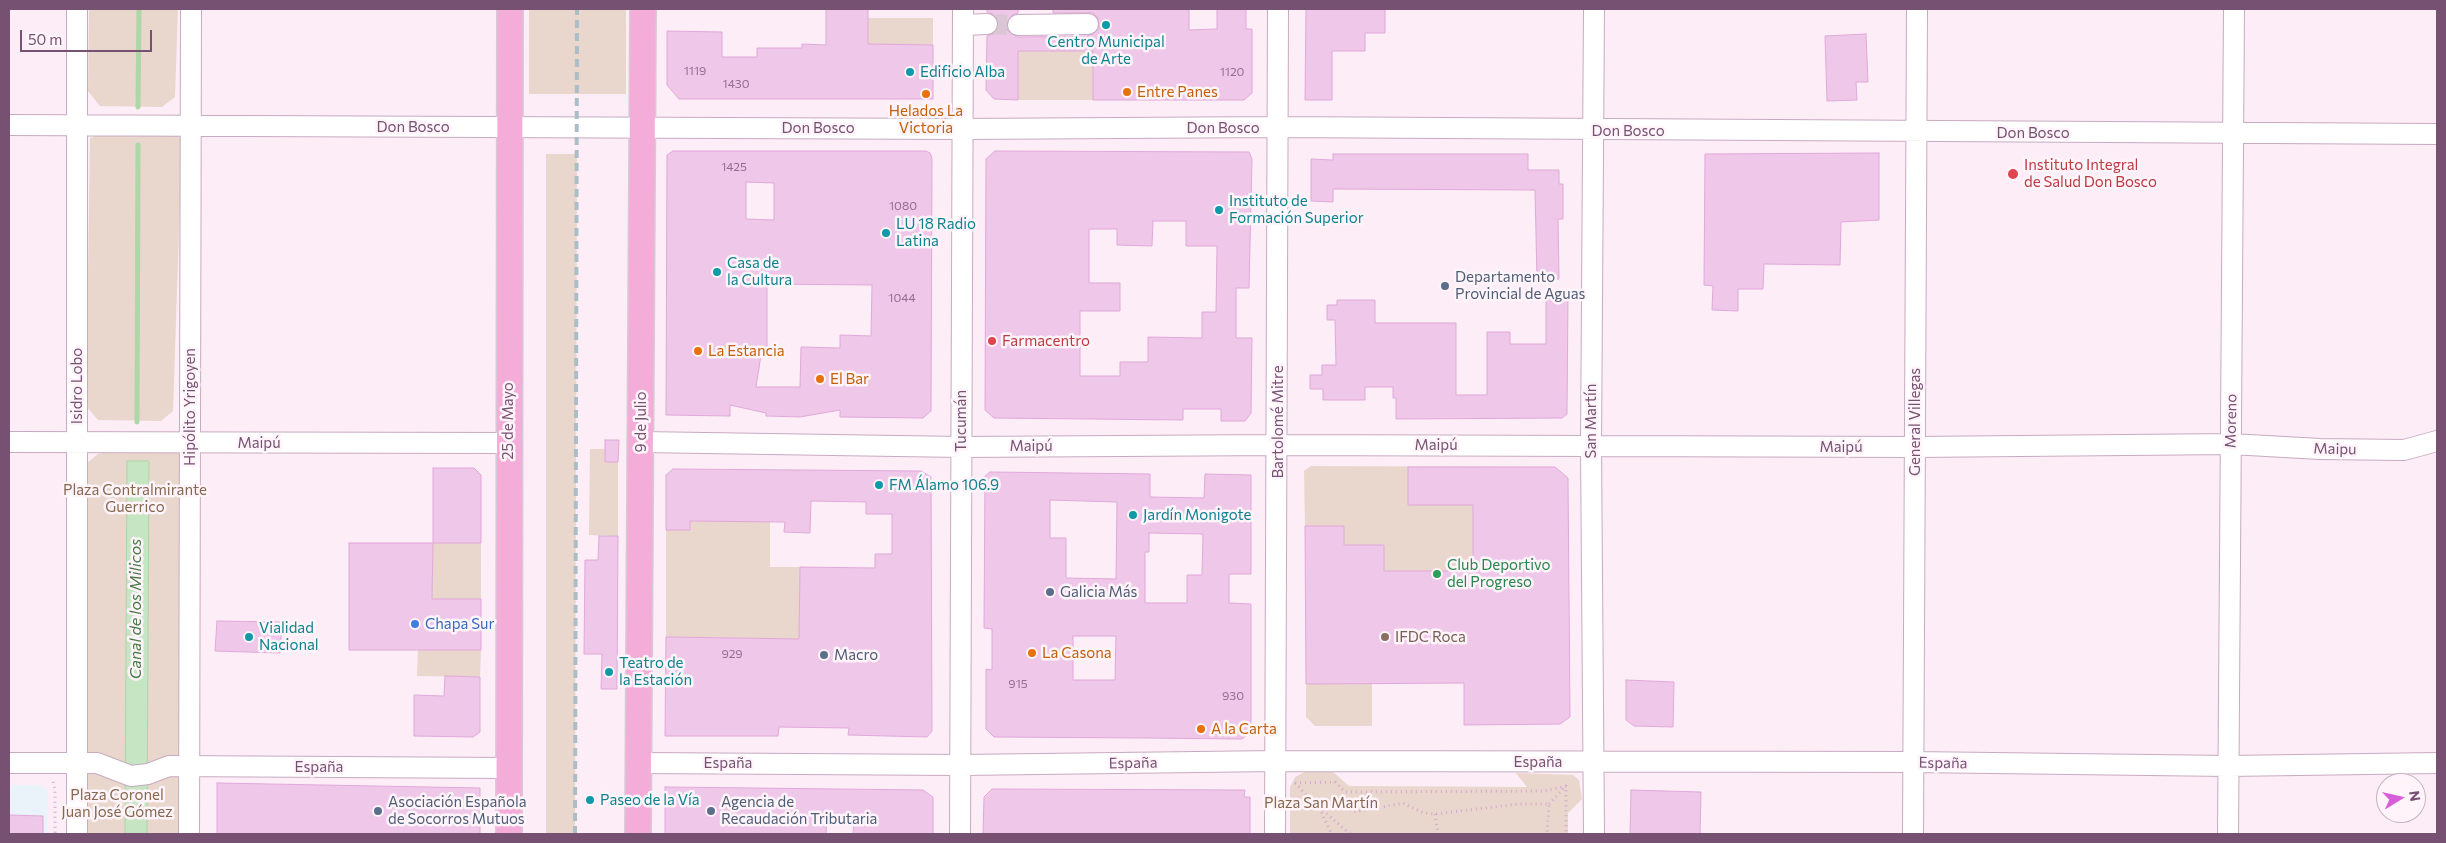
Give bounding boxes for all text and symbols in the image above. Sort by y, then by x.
marker: Centro Municipal de Arte [1100,19,1112,31]
scale bar [22,20,155,52]
text: 50 m [28,30,62,48]
place label: Centro Municipal de Arte [1047,33,1165,68]
place label: Edificio Alba [920,63,1005,81]
house number: 1119 [684,64,706,78]
house number: 1120 [1220,65,1244,79]
marker: Edificio Alba [904,66,916,78]
house number: 1430 [722,77,750,91]
place label: Entre Panes [1137,83,1218,101]
marker: Entre Panes [1121,86,1133,98]
marker: Helados La Victoria [920,88,932,100]
place label: Helados La Victoria [889,102,963,137]
street label: Don Bosco [376,118,450,136]
street label: Don Bosco [781,119,855,137]
street label: Don Bosco [1186,119,1260,137]
street label: Don Bosco [1591,122,1665,140]
street label: Don Bosco [1996,124,2070,142]
place label: Instituto Integral de Salud Don Bosco [2024,156,2157,191]
house number: 1425 [721,160,747,174]
marker: Instituto Integral de Salud Don Bosco [2006,167,2020,181]
place label: Instituto de Formación Superior [1229,192,1364,227]
house number: 1080 [889,199,917,213]
marker: Instituto de Formación Superior [1213,204,1225,216]
place label: LU 18 Radio Latina [896,215,976,250]
marker: LU 18 Radio Latina [880,227,892,239]
place label: Casa de la Cultura [727,254,792,289]
marker: Casa de la Cultura [711,266,723,278]
place label: Departamento Provincial de Aguas [1455,268,1585,303]
marker: Departamento Provincial de Aguas [1439,280,1451,292]
house number: 1044 [888,291,916,305]
place label: Farmacentro [1002,332,1090,350]
marker: Farmacentro [986,335,998,347]
place label: La Estancia [708,342,785,360]
marker: La Estancia [692,345,704,357]
street label: Isidro Lobo [68,348,86,424]
street label: Hipólito Yrigoyen [181,348,199,466]
street label: Bartolomé Mitre [1269,365,1287,479]
street label: General Villegas [1906,368,1924,476]
place label: El Bar [830,370,869,388]
marker: El Bar [814,373,826,385]
street label: 25 de Mayo [499,382,517,460]
street label: San Martín [1582,384,1600,458]
street label: Tucumán [952,390,970,452]
street label: 9 de Julio [632,392,650,452]
street label: Moreno [2222,394,2240,448]
street label: Maipú [237,434,281,452]
street label: Maipú [1414,436,1458,454]
street label: Maipú [1009,437,1053,455]
street label: Maipú [1819,438,1863,456]
street label: Maipu [2313,440,2357,458]
place label: FM Álamo 106.9 [889,476,999,494]
marker: FM Álamo 106.9 [873,479,885,491]
park label: Plaza Contralmirante Guerrico [63,481,207,516]
place label: Jardín Monigote [1143,506,1251,524]
marker: Jardín Monigote [1127,509,1139,521]
water label: Canal de los Milicos [126,539,146,679]
place label: Club Deportivo del Progreso [1447,556,1550,591]
marker: Club Deportivo del Progreso [1431,568,1443,580]
place label: Galicia Más [1060,583,1137,601]
marker: Galicia Más [1044,586,1056,598]
place label: Chapa Sur [425,615,494,633]
marker: Chapa Sur [409,618,421,630]
place label: Vialidad Nacional [259,619,319,654]
place label: IFDC Roca [1395,628,1466,646]
marker: Vialidad Nacional [243,631,255,643]
marker: IFDC Roca [1379,631,1391,643]
place label: La Casona [1042,644,1112,662]
place label: Macro [834,646,878,664]
house number: 929 [721,647,743,661]
marker: La Casona [1026,647,1038,659]
marker: Macro [818,649,830,661]
place label: Teatro de la Estación [619,654,692,689]
marker: Teatro de la Estación [603,666,615,678]
house number: 915 [1008,677,1028,691]
house number: 930 [1222,689,1244,703]
place label: A la Carta [1211,720,1277,738]
marker: A la Carta [1195,723,1207,735]
street label: España [1514,753,1562,771]
street label: España [704,754,752,772]
street label: España [1108,754,1158,772]
street label: España [1918,754,1968,772]
street label: España [295,758,343,776]
north arrow [2376,773,2426,823]
park label: Plaza Coronel Juan José Gómez [61,786,173,821]
text: N [2406,789,2425,802]
place label: Paseo de la Vía [600,791,700,809]
place label: Asociación Española de Socorros Mutuos [388,793,527,828]
place label: Agencia de Recaudación Tributaria [721,793,877,828]
marker: Paseo de la Vía [584,794,596,806]
park label: Plaza San Martín [1264,794,1378,812]
marker: Asociación Española de Socorros Mutuos [372,805,384,817]
marker: Agencia de Recaudación Tributaria [705,805,717,817]

